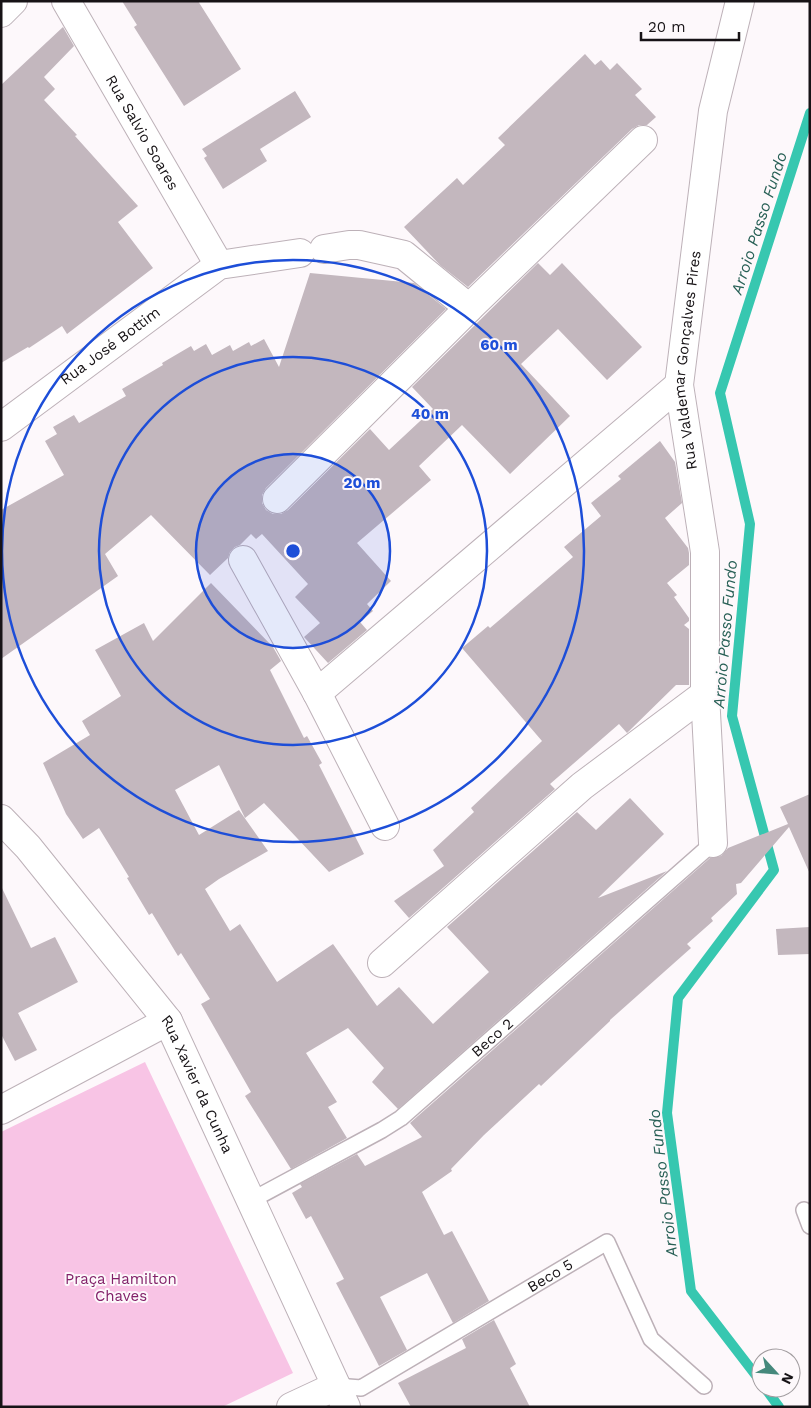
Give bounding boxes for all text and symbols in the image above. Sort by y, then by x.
scale bar [641,10,738,42]
text: 20 m [648,18,686,36]
street label: Rua Salvio Soares [102,72,183,193]
water label: Arroio Passo Fundo [727,149,791,298]
street label: Rua Valdemar Gonçalves Pires [670,250,705,471]
street label: Rua José Bottim [57,303,164,389]
text: 60 m [480,336,518,354]
text: 40 m [411,405,449,423]
text: 20 m [343,474,381,492]
centre of rings [284,542,302,560]
water label: Arroio Passo Fundo [709,559,741,710]
street label: Rua Xavier da Cunha [158,1011,237,1157]
street label: Beco 2 [468,1014,517,1061]
water label: Arroio Passo Fundo [645,1108,682,1259]
street label: Beco 5 [524,1255,576,1296]
park label: Praça Hamilton Chaves [65,1270,177,1305]
north arrow [751,1348,801,1398]
text: N [778,1371,797,1387]

